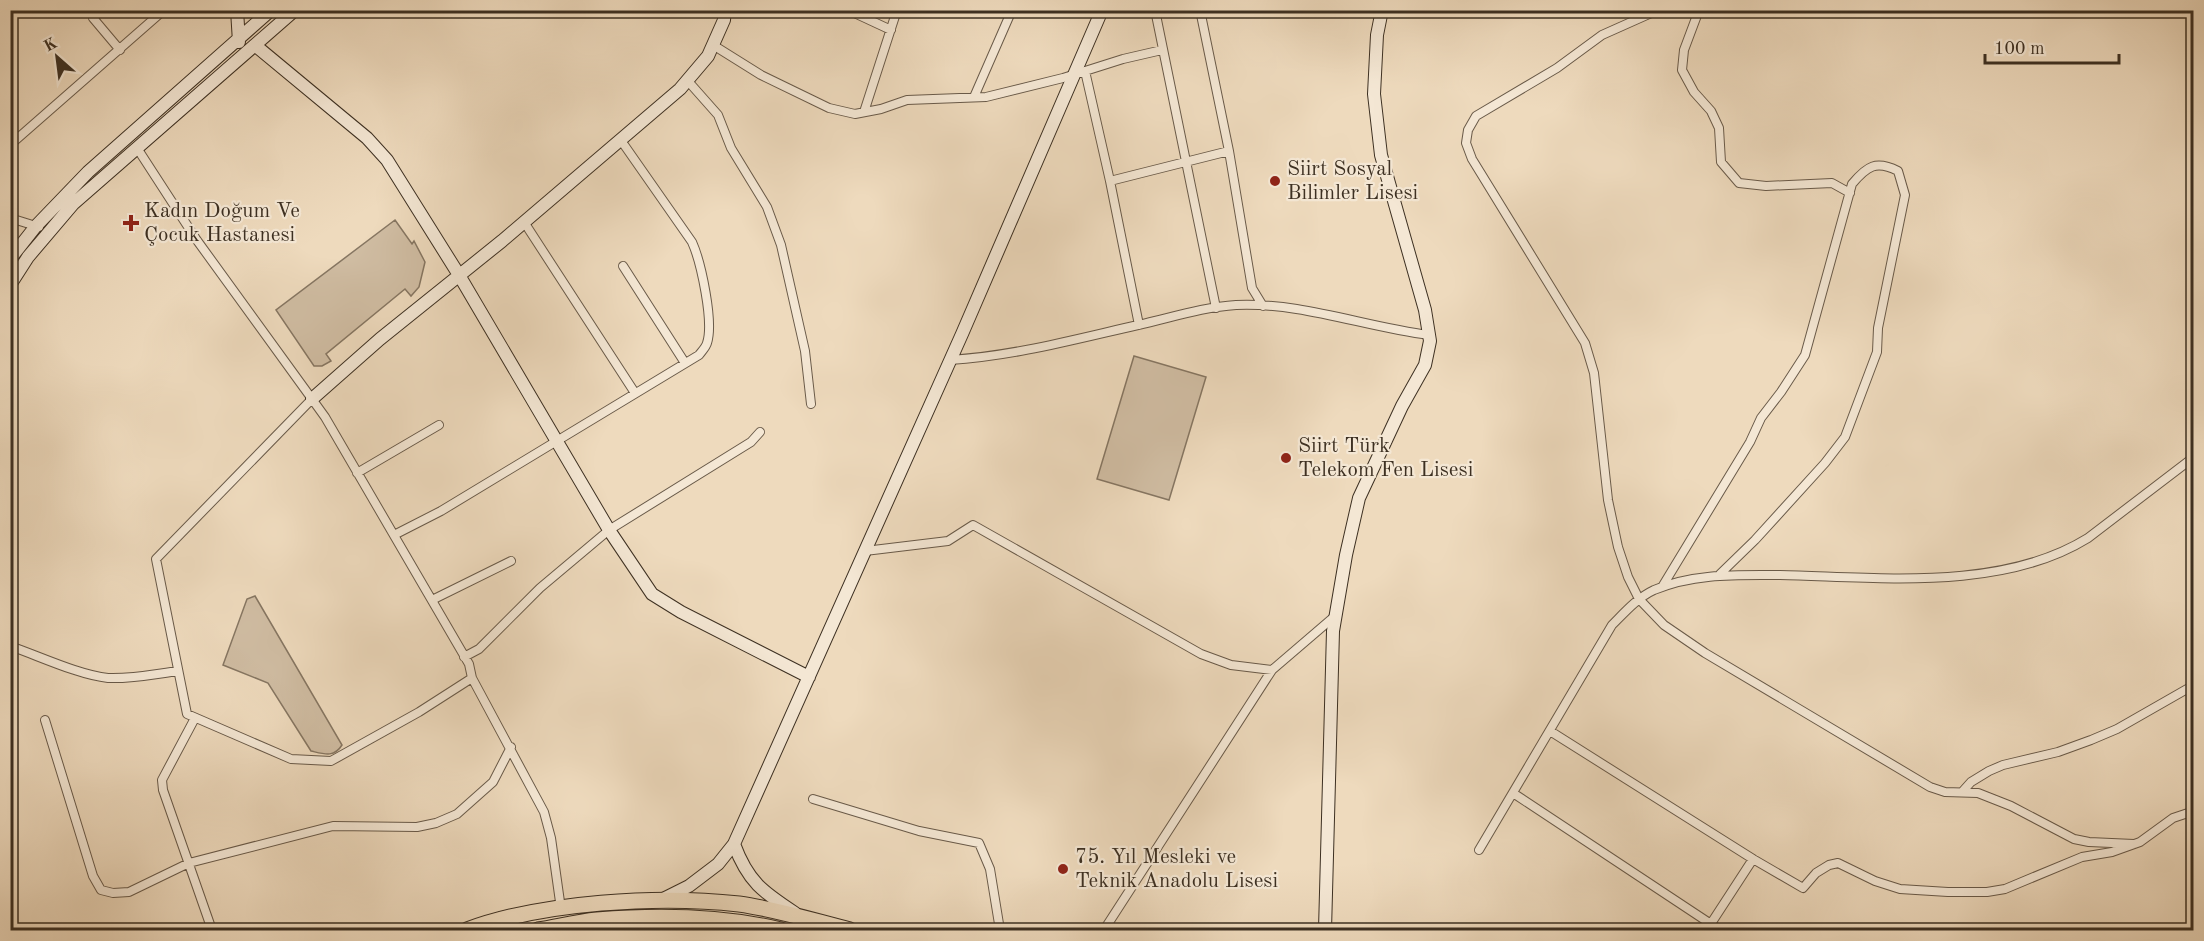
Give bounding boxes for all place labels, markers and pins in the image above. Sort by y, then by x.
place label: Siirt Sosyal Bilimler Lisesi [1287,159,1418,204]
marker: Siirt Sosyal Bilimler Lisesi [1268,174,1282,188]
place label: Kadın Doğum Ve Çocuk Hastanesi [144,201,300,246]
marker: Kadın Doğum Ve Çocuk Hastanesi [122,214,140,232]
place label: Siirt Türk Telekom Fen Lisesi [1298,436,1473,481]
marker: Siirt Türk Telekom Fen Lisesi [1279,451,1293,465]
place label: 75. Yıl Mesleki ve Teknik Anadolu Lisesi [1075,847,1278,892]
marker: 75. Yıl Mesleki ve Teknik Anadolu Lisesi [1056,862,1070,876]

